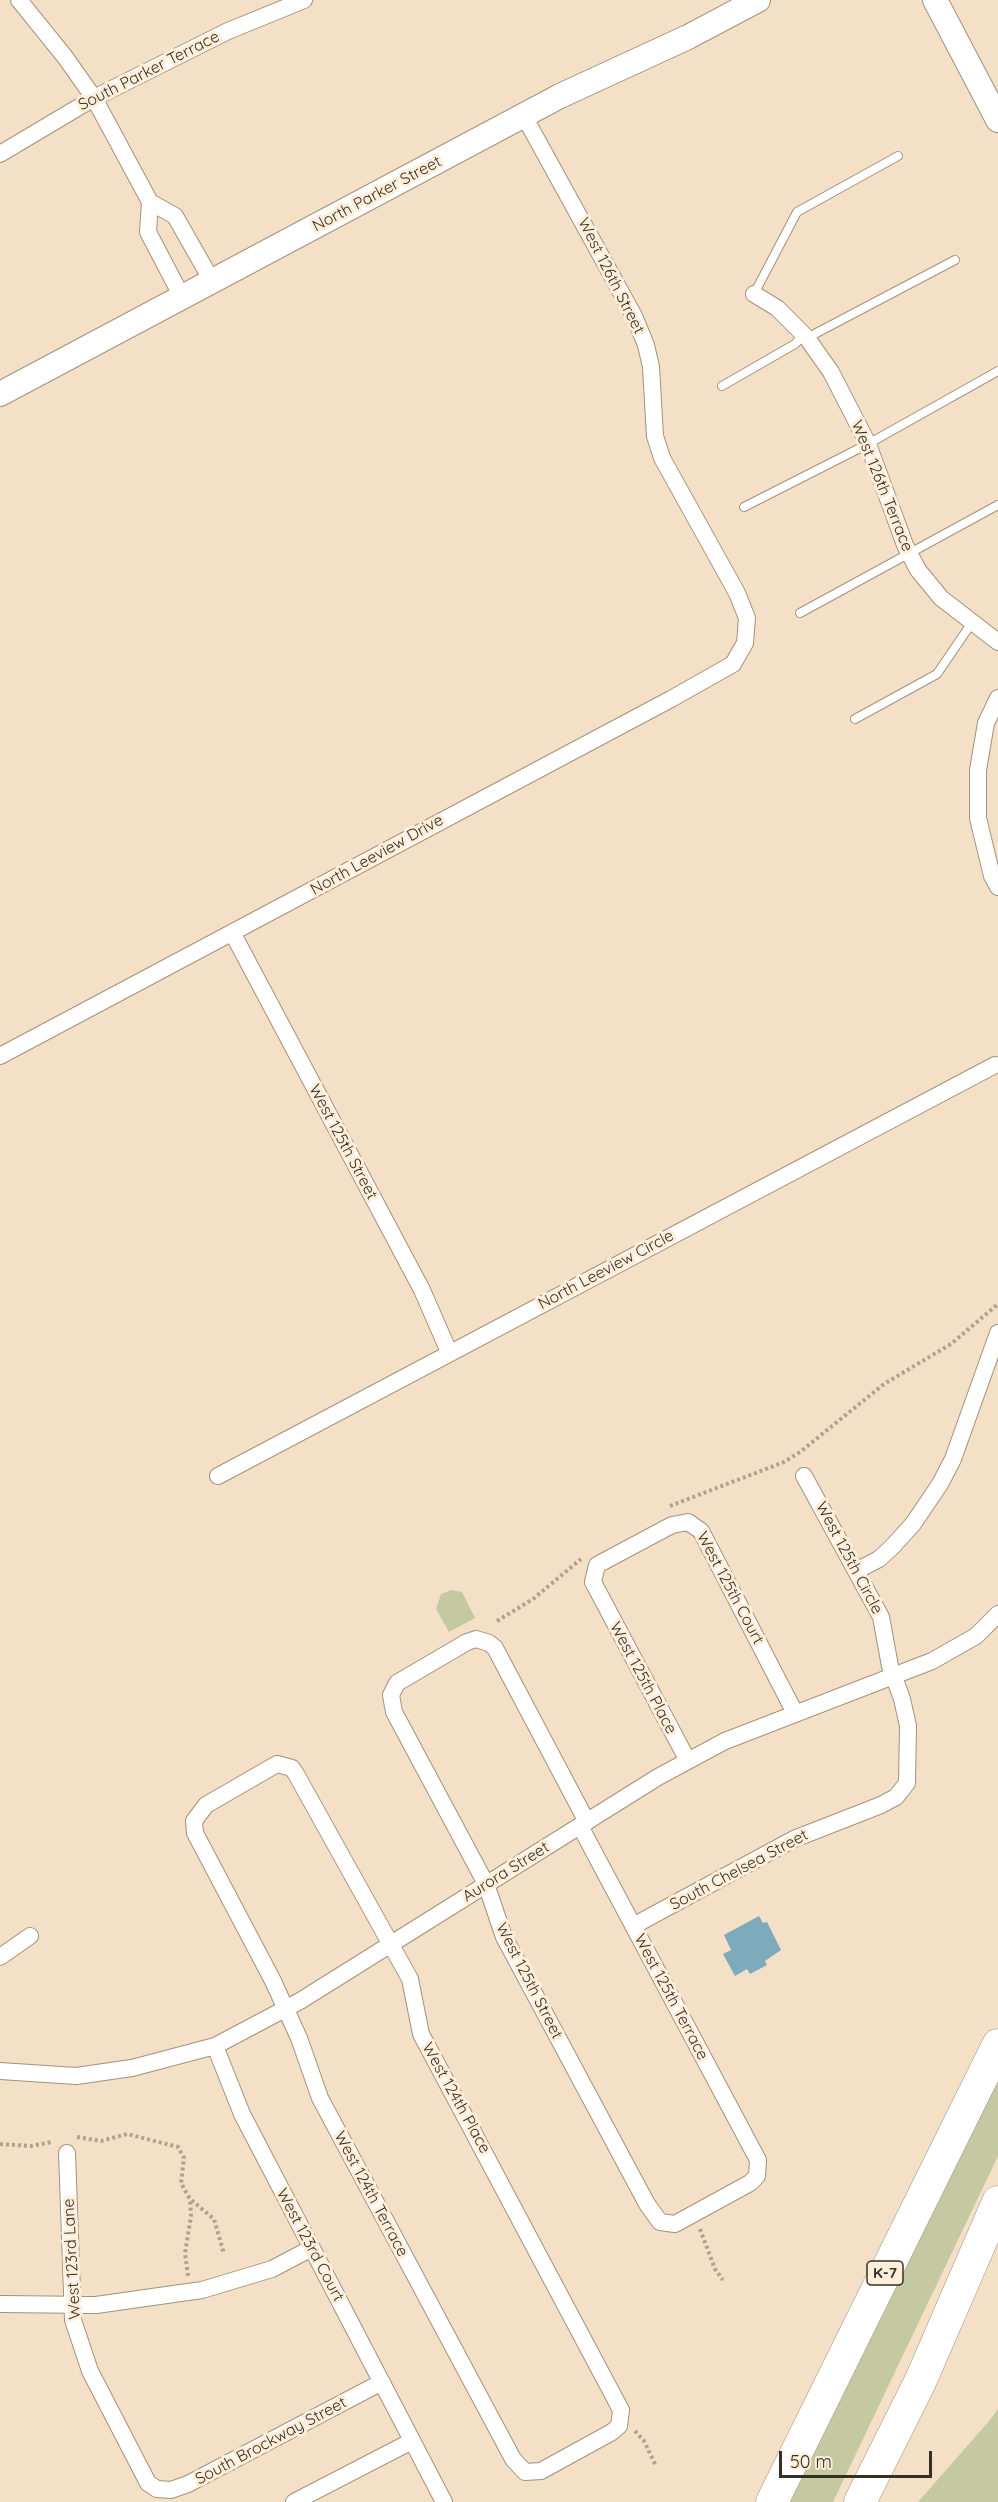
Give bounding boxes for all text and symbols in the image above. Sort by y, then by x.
street label: South Parker Terrace [75,27,223,115]
street label: North Parker Street [309,152,445,236]
street label: West 126th Street [573,215,649,337]
street label: West 126th Terrace [847,418,917,554]
street label: North Leeview Drive [307,811,447,899]
street label: West 125th Street [305,1081,381,1203]
street label: North Leeview Circle [535,1226,677,1314]
street label: West 125th Circle [811,1499,887,1617]
street label: West 125th Court [692,1528,768,1648]
street label: West 125th Place [605,1619,681,1737]
street label: South Chelsea Street [667,1826,811,1914]
street label: Aurora Street [459,1838,553,1906]
street label: West 125th Street [491,1920,567,2042]
street label: West 125th Terrace [630,1931,712,2063]
street label: West 124th Place [418,2039,494,2157]
street label: West 124th Terrace [330,2128,412,2260]
street label: West 123rd Court [272,2185,348,2305]
street label: West 123rd Lane [59,2198,85,2320]
road number: K-7 [867,2261,903,2285]
street label: South Brockway Street [192,2393,350,2489]
scale bar [782,2439,935,2477]
text: 50 m [790,2450,832,2473]

